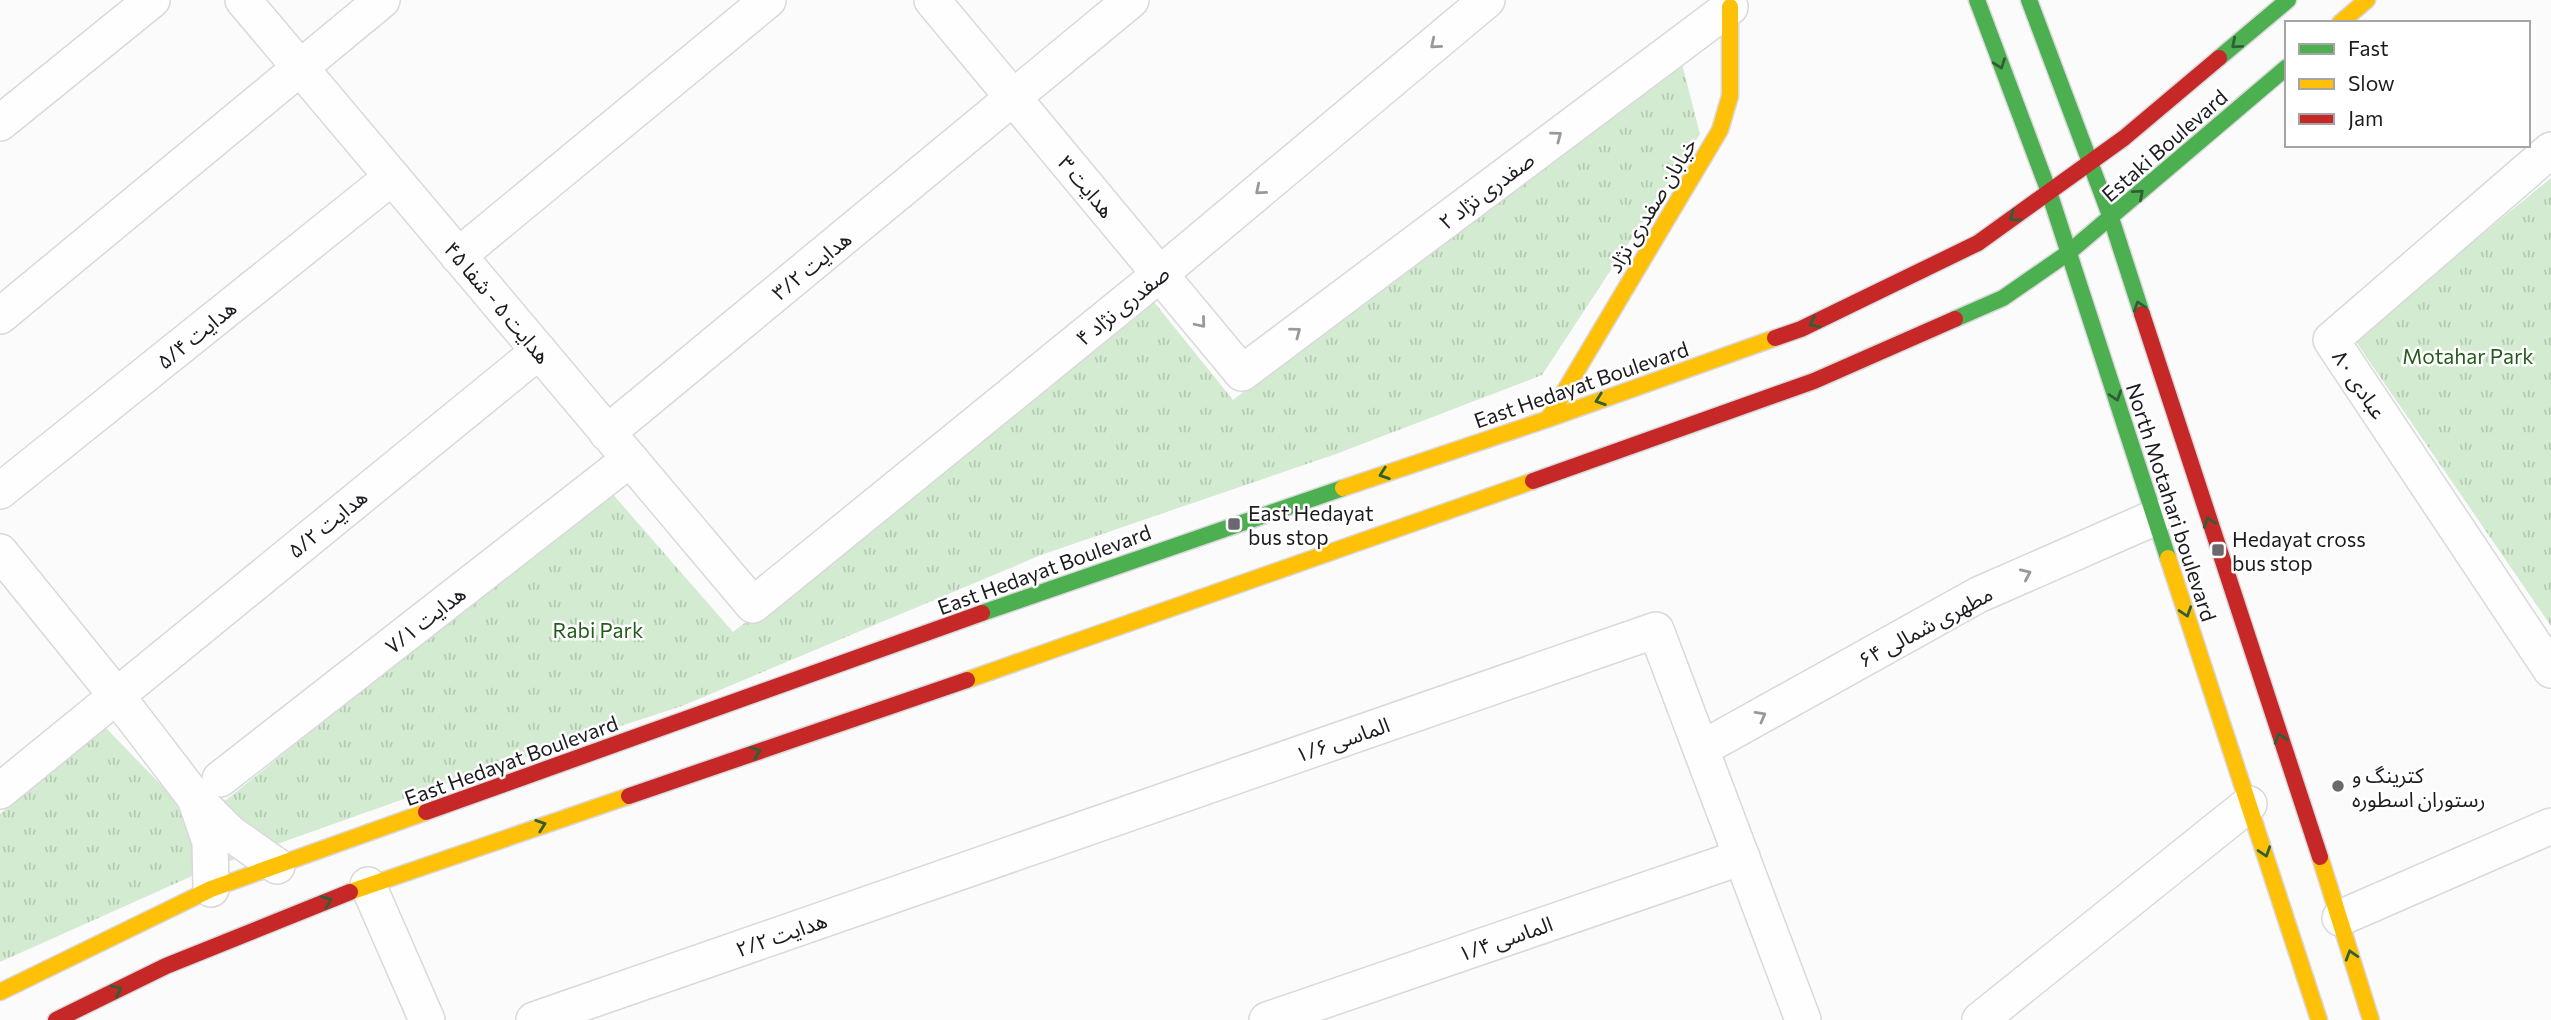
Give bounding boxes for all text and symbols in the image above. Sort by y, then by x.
legend [2285,21,2530,147]
text: Fast [2348,35,2389,60]
one-way arrow [1430,36,1443,48]
one-way arrow [2231,36,2244,48]
one-way arrow [1992,58,2006,70]
text: Slow [2348,70,2395,95]
street label: Estaki Boulevard [2096,84,2232,206]
text: Jam [2348,105,2383,130]
one-way arrow [1549,132,1562,145]
street label: خیابان صفدری نژاد [1601,133,1702,278]
street label: صفدری نژاد ۲ [1433,146,1539,235]
street label: هدایت ۳ [1054,150,1120,222]
one-way arrow [1256,182,1269,194]
one-way arrow [2131,190,2144,202]
one-way arrow [2009,209,2022,221]
street label: هدایت ۳/۲ [766,225,856,305]
street label: هدایت ۵ - شفا ۴۵ [440,236,556,368]
street label: صفدری نژاد ۴ [1070,260,1174,351]
street label: هدایت ۵/۴ [151,294,241,374]
one-way arrow [2133,300,2148,312]
one-way arrow [1193,315,1205,328]
one-way arrow [1809,315,1821,329]
one-way arrow [1289,327,1301,340]
street label: East Hedayat Boulevard [1470,336,1692,432]
park label: Motahar Park [2402,343,2534,368]
street label: عبادی ۸۰ [2327,345,2392,424]
street label: North Motahari boulevard [2122,380,2222,624]
one-way arrow [2107,390,2122,402]
one-way arrow [1594,392,1606,406]
one-way arrow [1379,466,1391,480]
street label: هدایت ۵/۲ [282,483,372,563]
place label: East Hedayat bus stop [1248,500,1374,549]
marker: East Hedayat bus stop [1226,516,1242,532]
one-way arrow [2203,517,2217,529]
street label: East Hedayat Boulevard [934,519,1154,619]
place label: Hedayat cross bus stop [2232,526,2366,575]
marker: Hedayat cross bus stop [2210,542,2226,558]
one-way arrow [2019,568,2031,582]
street label: هدایت ۷/۱ [380,580,470,658]
street label: مطهری شمالی ۶۴ [1854,580,1997,673]
one-way arrow [2178,606,2193,618]
park label: Rabi Park [553,617,643,642]
street label: East Hedayat Boulevard [401,710,621,810]
one-way arrow [1753,710,1766,724]
street label: الماسی ۱/۶ [1292,711,1393,768]
one-way arrow [2274,733,2289,745]
one-way arrow [750,746,762,760]
place label: کترینگ و رستوران اسطوره [2352,762,2486,812]
marker: کترینگ و رستوران اسطوره [2330,778,2346,794]
one-way arrow [535,819,547,833]
one-way arrow [2256,846,2271,858]
one-way arrow [320,896,332,910]
street label: هدایت ۲/۲ [732,907,830,961]
street label: الماسی ۱/۴ [1455,910,1556,967]
one-way arrow [2344,949,2359,961]
one-way arrow [110,984,122,998]

